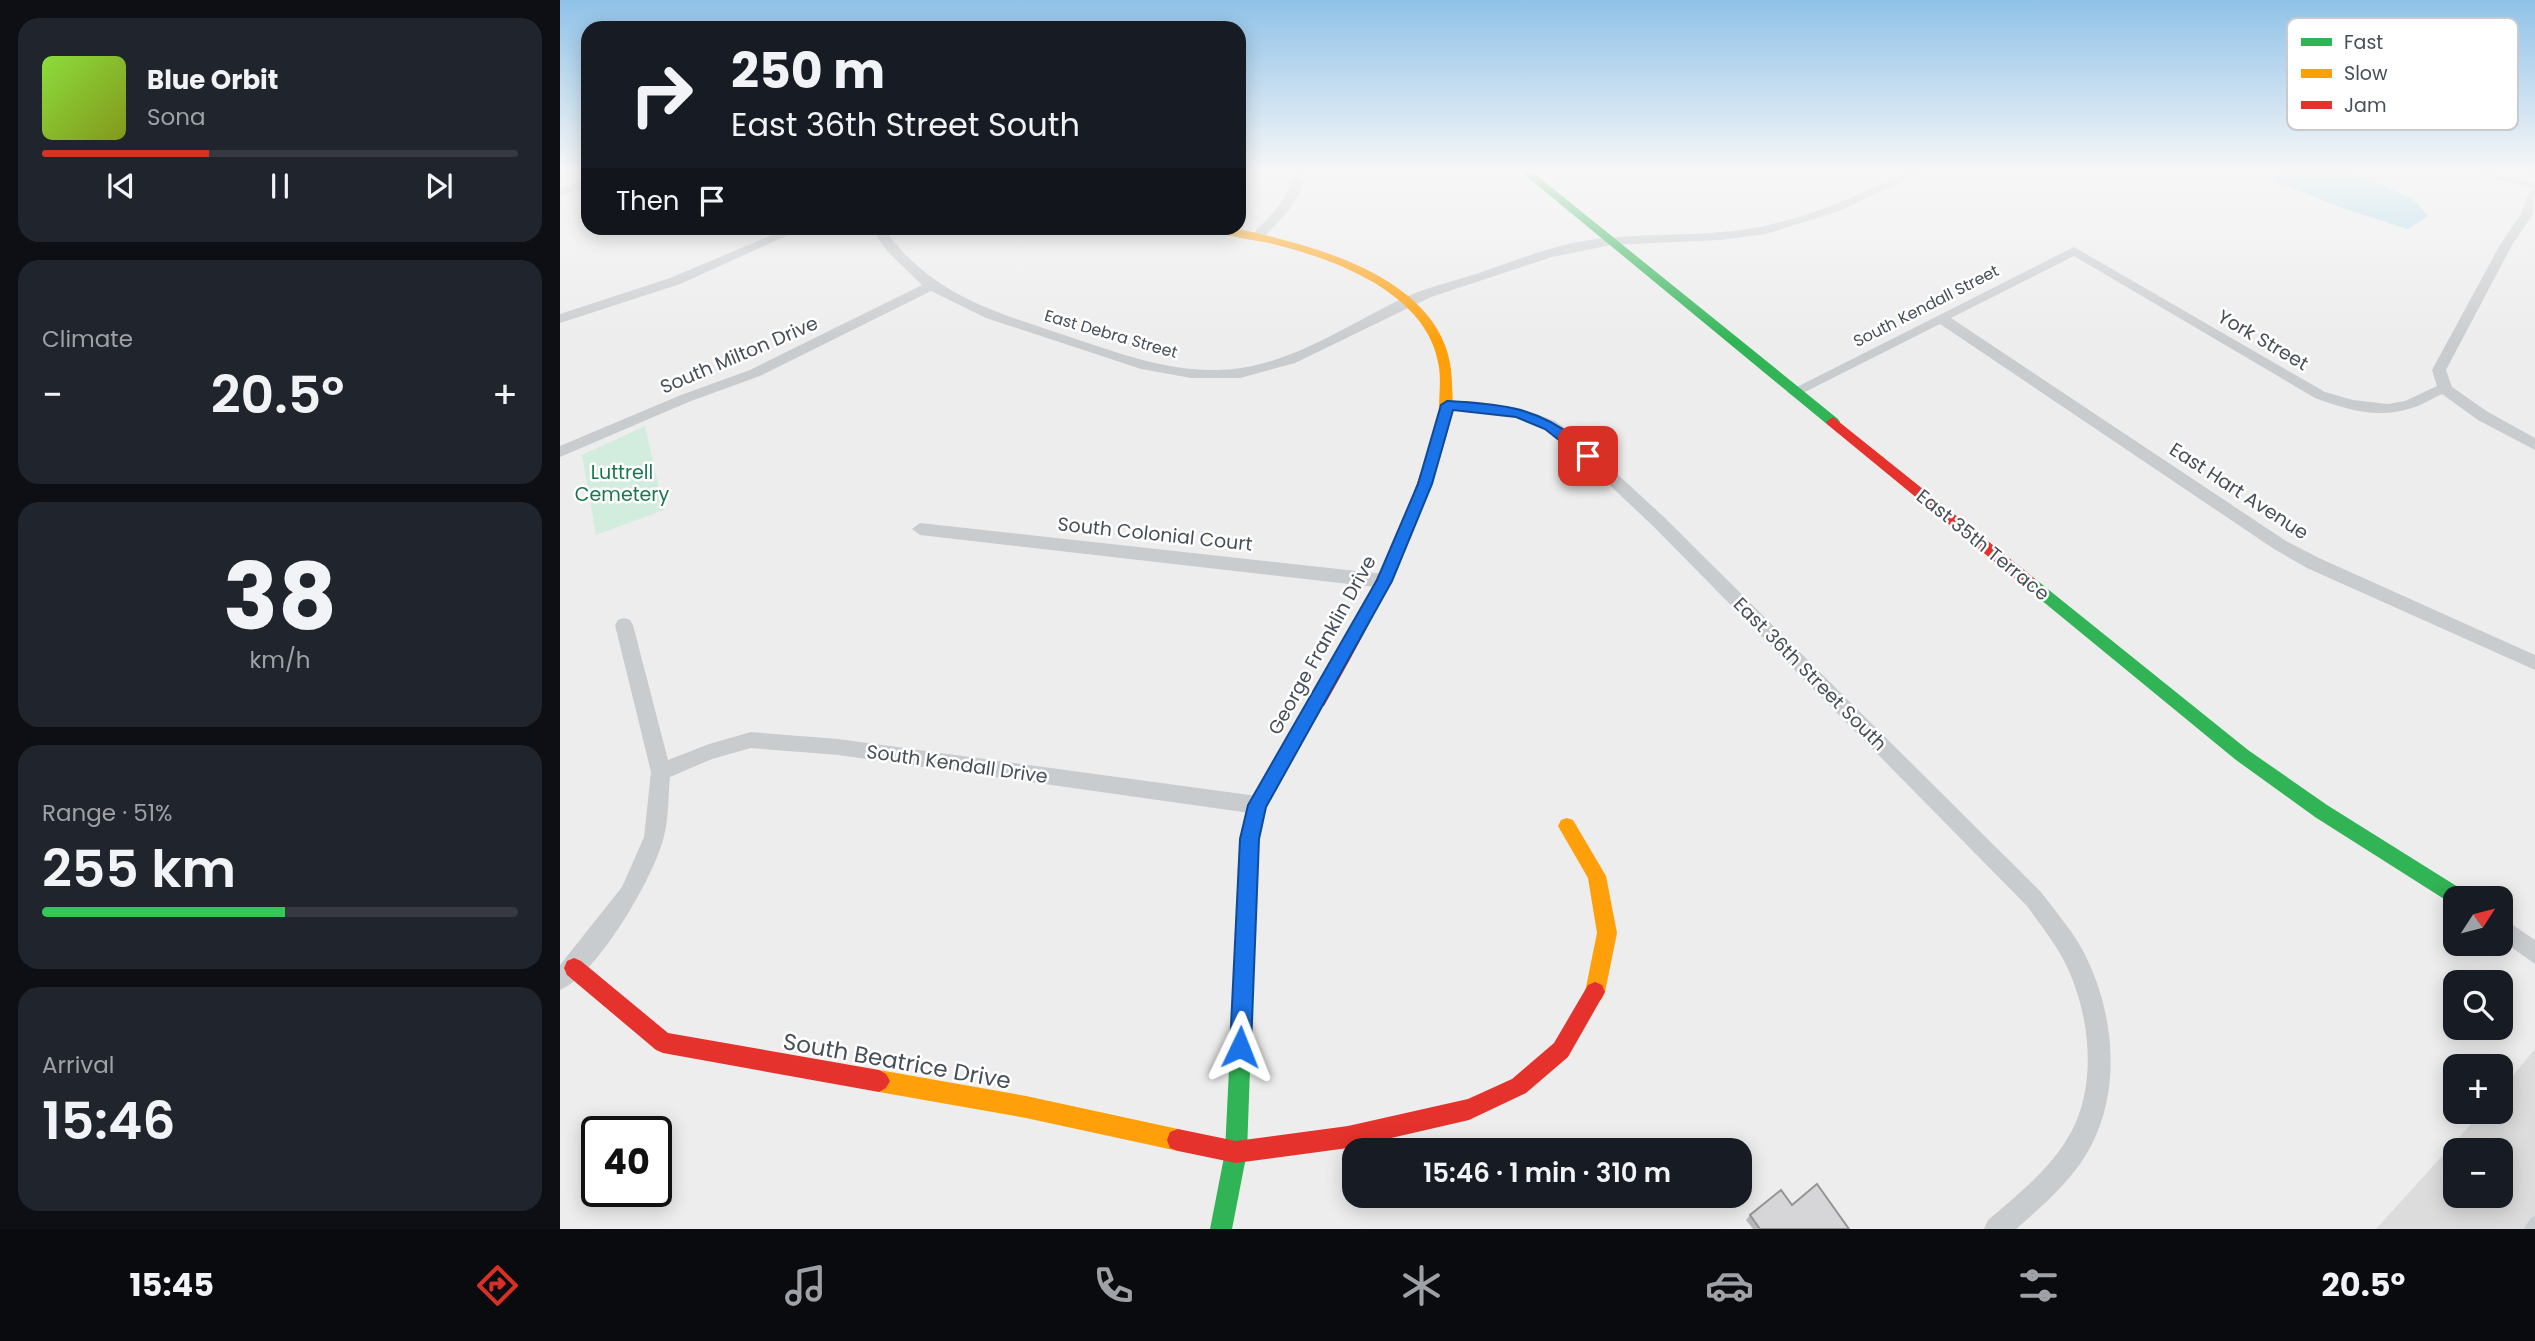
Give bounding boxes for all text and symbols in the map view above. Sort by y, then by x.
legend [2287,18,2518,130]
text: Fast [2344,29,2383,56]
text: 250 m [731,37,885,105]
icon: right [616,49,707,140]
text: Slow [2344,60,2388,87]
text: Blue Orbit [147,62,278,98]
text: Jam [2344,92,2386,119]
text: Sona [147,101,206,133]
text: East 36th Street South [731,102,1080,147]
icon: previous [102,167,140,205]
icon: pause [261,167,299,205]
icon: next [420,167,458,205]
icon: arrive [693,182,731,220]
text: Then [616,183,679,219]
street label: South Kendall Street [1849,259,2003,353]
street label: York Street [2213,303,2313,377]
street label: East Debra Street [1042,304,1180,364]
street label: South Milton Drive [656,310,822,400]
text: Climate [42,323,133,355]
text: 20.5° [211,358,344,431]
text: − [42,368,63,421]
text: + [492,368,518,421]
pin [1558,426,1618,486]
street label: East Hart Avenue [2164,436,2314,546]
icon: arrive [1569,437,1607,475]
park label: Luttrell Cemetery [575,459,669,508]
street label: East 35th Terrace [1911,483,2055,607]
street label: South Colonial Court [1056,510,1254,558]
text: 38 [223,533,337,661]
street label: George Franklin Drive [1261,550,1383,740]
street label: East 36th Street South [1727,591,1893,757]
text: km/h [249,644,311,676]
street label: South Kendall Drive [865,738,1049,790]
text: Range · 51% [42,797,172,829]
text: 255 km [42,832,236,905]
north arrow [2443,886,2513,956]
map controls [2443,886,2513,1208]
button: search [2443,970,2513,1040]
position arrow [1203,1010,1277,1084]
street label: South Beatrice Drive [781,1025,1013,1097]
text: Arrival [42,1049,114,1081]
button: + [2443,1054,2513,1124]
text: 15:46 [42,1084,176,1157]
speed limit sign: 40 [581,1116,672,1207]
button: − [2443,1138,2513,1208]
text: 15:46 · 1 min · 310 m [1423,1155,1671,1191]
icon: directions [473,1261,522,1310]
icon: music [781,1261,830,1310]
icon: phone [1089,1261,1138,1310]
icon: climate [1397,1261,1446,1310]
icon: car [1705,1261,1754,1310]
icon: filters [2014,1261,2063,1310]
text: 15:45 [130,1262,214,1307]
text: 20.5° [2322,1262,2405,1307]

